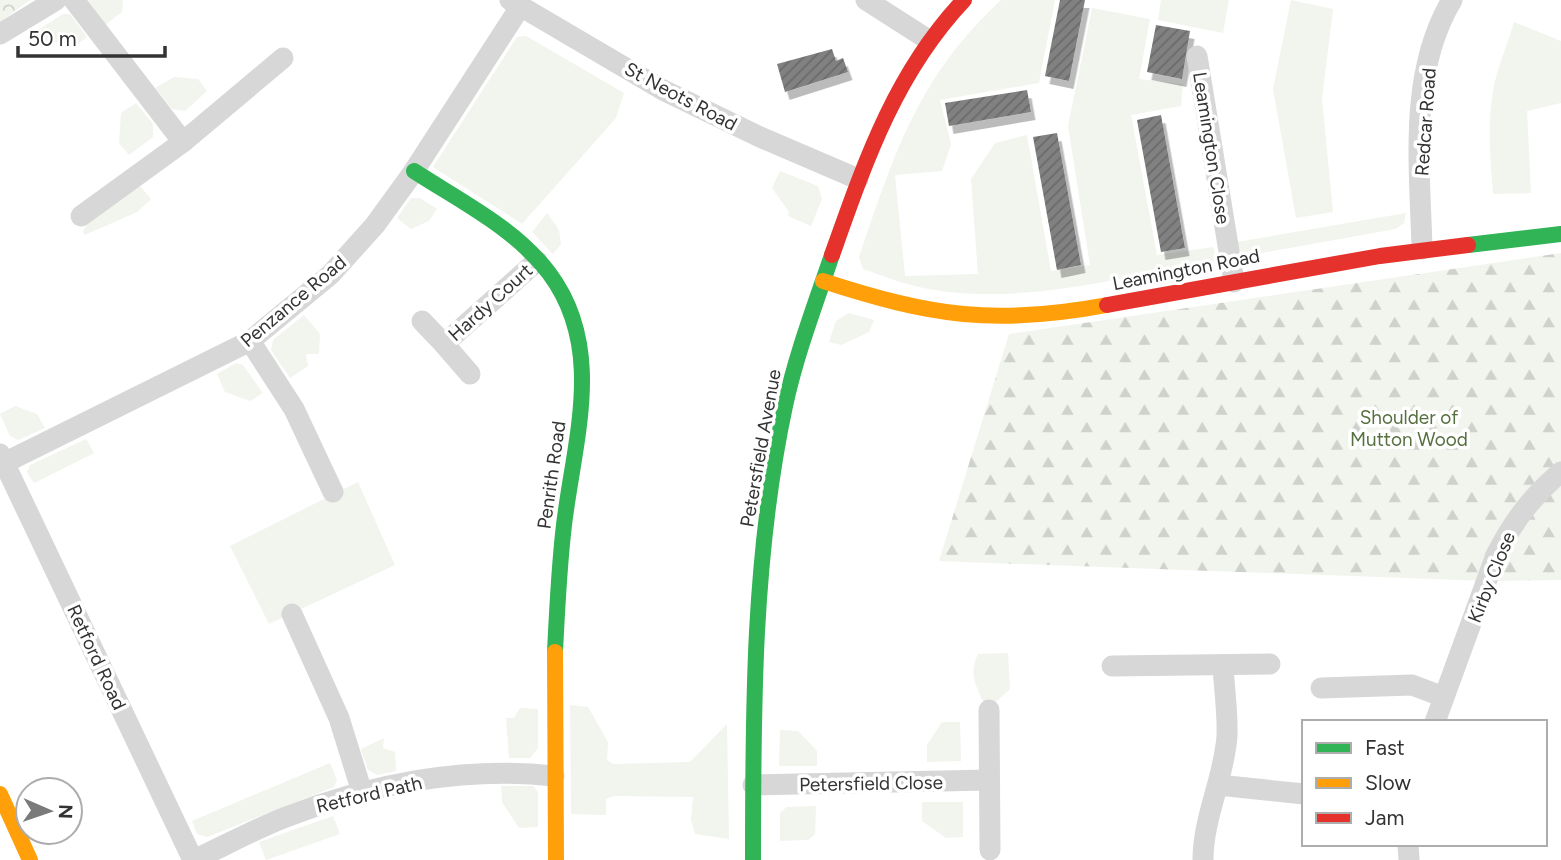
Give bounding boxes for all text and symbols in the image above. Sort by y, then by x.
scale bar [18,14,164,58]
text: 50 m [28,26,77,51]
street label: St Neots Road [621,57,741,136]
street label: Redcar Road [1410,67,1441,177]
street label: Leamington Close [1188,70,1235,226]
street label: Leamington Road [1111,244,1262,295]
street label: Penzance Road [236,251,351,352]
street label: Hardy Court [444,259,537,346]
street label: Petersfield Avenue [735,367,786,529]
park label: Shoulder of Mutton Wood [1350,406,1468,451]
street label: Penrith Road [533,420,570,531]
street label: Kirby Close [1463,528,1520,626]
street label: Retford Road [62,601,131,713]
legend [1302,720,1547,846]
text: Fast [1365,735,1405,760]
text: Slow [1365,770,1411,795]
street label: Retford Path [314,771,424,818]
street label: Petersfield Close [799,771,943,796]
north arrow [14,776,84,846]
text: N [54,804,77,819]
text: Jam [1365,805,1404,830]

